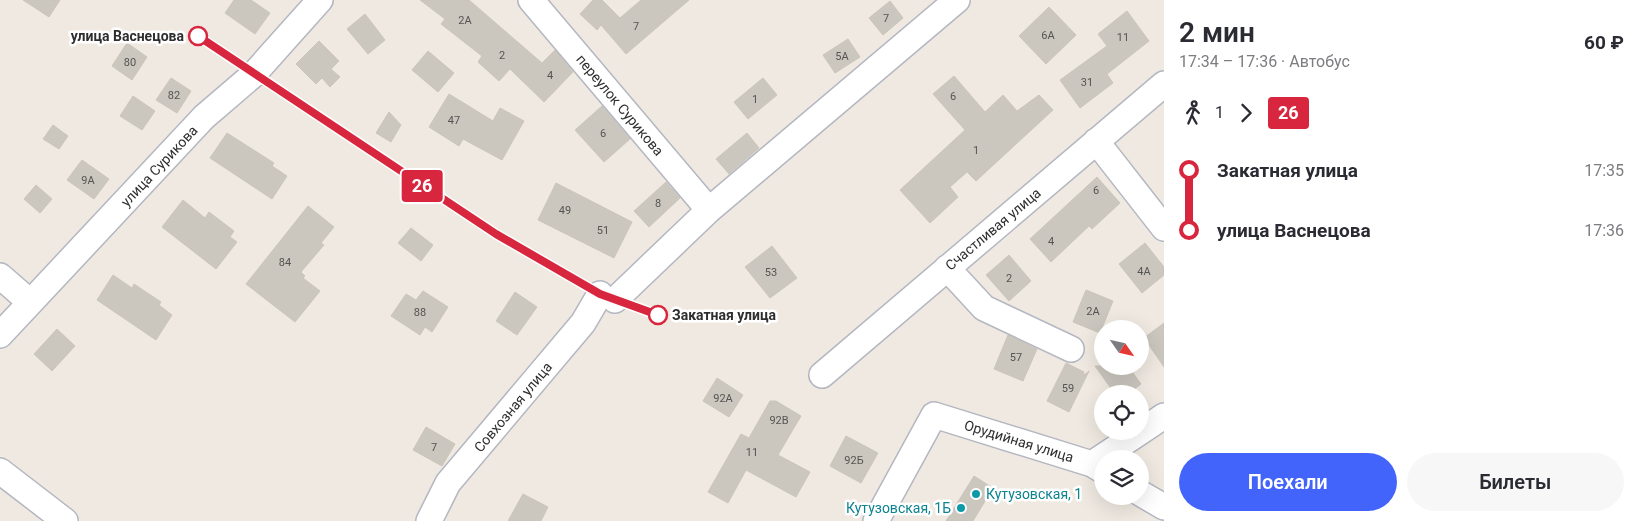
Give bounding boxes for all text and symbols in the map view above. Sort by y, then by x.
house number: 7 [883,12,889,25]
house number: 2А [458,14,473,27]
text: 2 мин [1179,16,1255,49]
house number: 7 [633,20,639,33]
marker: улица Васнецова [188,26,208,46]
place label: улица Васнецова [71,28,185,44]
house number: 6А [1041,29,1056,42]
house number: 11 [1117,31,1129,44]
text: 60 ₽ [1584,31,1624,54]
house number: 2 [499,49,505,62]
house number: 5А [835,50,850,63]
street label: переулок Сурикова [573,51,667,159]
text: 17:34 – 17:36 · Автобус [1179,52,1350,71]
house number: 80 [124,56,136,69]
house number: 4 [547,69,553,82]
house number: 31 [1081,76,1093,89]
house number: 82 [168,89,180,102]
house number: 6 [950,90,956,103]
house number: 1 [752,93,758,106]
icon: walk [1179,99,1207,127]
icon: forward [1232,99,1260,127]
text: 26 [1278,102,1299,123]
text: 1 [1215,103,1224,122]
house number: 47 [448,114,460,127]
street label: улица Сурикова [117,122,201,210]
house number: 6 [600,127,606,140]
house number: 1 [973,144,979,157]
text: Закатная улица [1217,159,1358,182]
text: 17:35 [1584,161,1624,180]
line badge: 26 [400,170,444,202]
house number: 9А [81,174,96,187]
text: 26 [412,175,432,196]
house number: 6 [1093,184,1099,197]
street label: Счастливая улица [942,185,1044,273]
house number: 8 [655,197,661,210]
house number: 49 [559,204,571,217]
text: улица Васнецова [1217,219,1371,242]
text: 17:36 [1584,221,1624,240]
house number: 51 [597,224,609,237]
house number: 4 [1048,235,1054,248]
house number: 84 [279,256,291,269]
house number: 4А [1137,265,1152,278]
house number: 53 [765,266,777,279]
house number: 2 [1006,272,1012,285]
marker: Закатная улица [648,305,668,325]
house number: 2А [1086,305,1101,318]
house number: 88 [414,306,426,319]
place label: Закатная улица [672,307,776,323]
north arrow [1094,320,1149,375]
map controls [1094,320,1149,505]
house number: 57 [1010,351,1022,364]
street label: Совхозная улица [471,359,555,455]
house number: 59 [1062,382,1074,395]
button: locate [1094,385,1149,440]
house number: 92А [713,392,734,405]
house number: 92В [769,414,789,427]
street label: Орудийная улица [962,417,1076,465]
house number: 7 [431,441,437,454]
house number: 11 [746,446,758,459]
button: layers [1094,450,1149,505]
button: Поехали [1179,453,1397,511]
button: Билеты [1407,453,1624,511]
house number: 92Б [844,454,864,467]
place label: Кутузовская, 1 [986,486,1082,502]
marker: Кутузовская, 1 [970,488,982,500]
place label: Кутузовская, 1Б [846,500,951,516]
marker: Кутузовская, 1Б [955,502,967,514]

